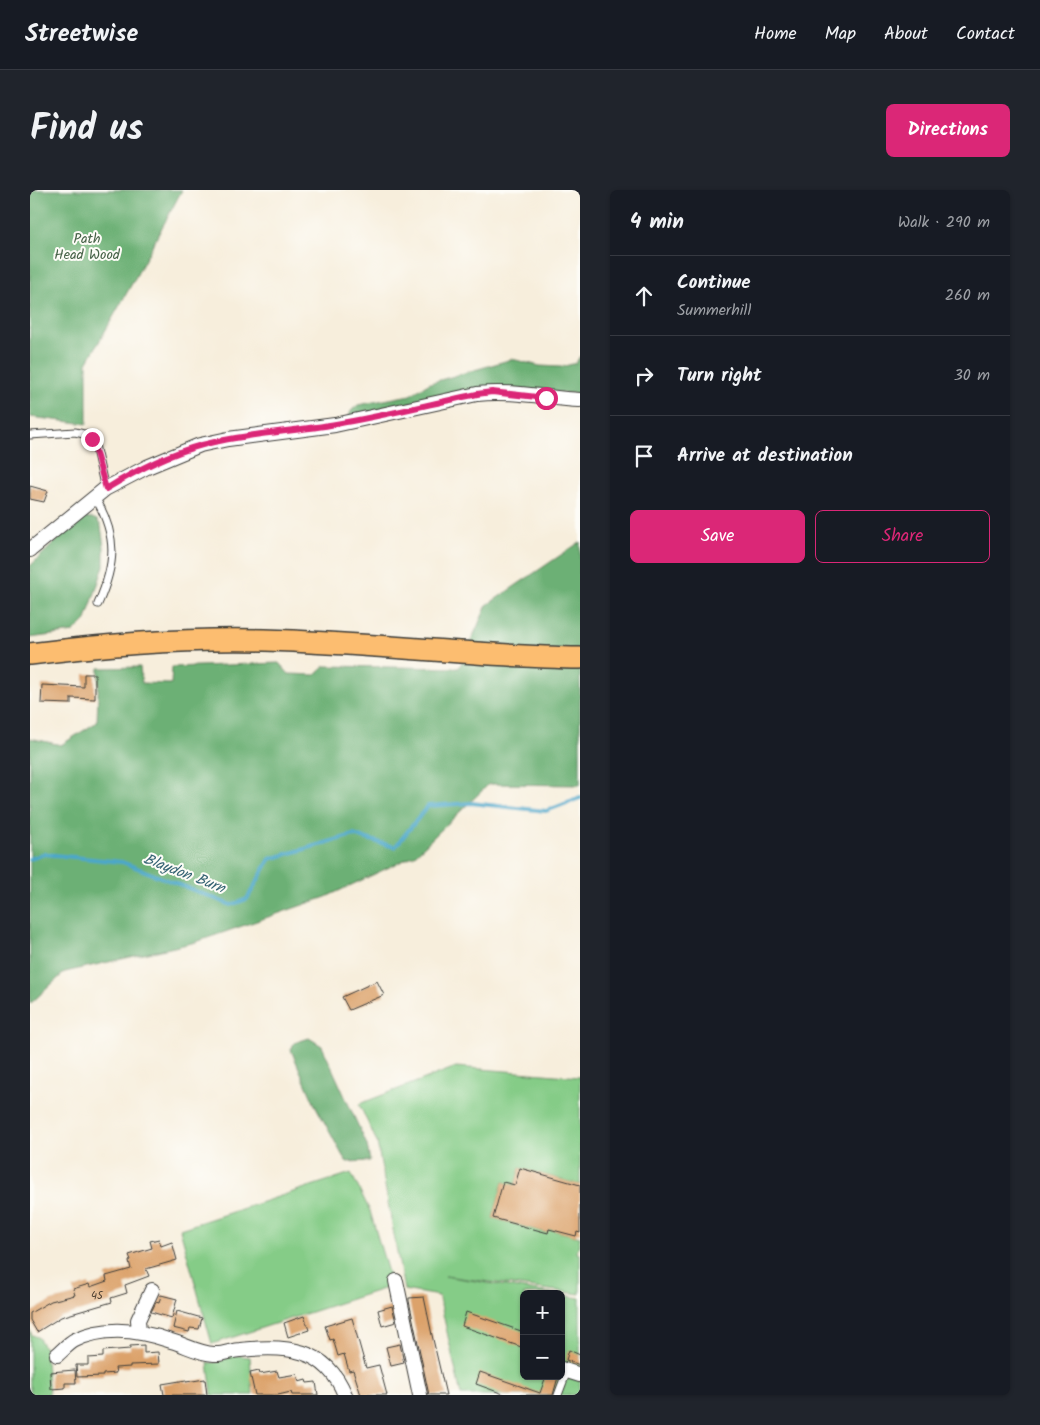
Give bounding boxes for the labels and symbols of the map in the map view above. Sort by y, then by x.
park label: Path Head Wood [54,228,121,266]
route start [535,387,558,410]
route end [81,428,104,451]
water label: Blaydon Burn [140,848,229,901]
house number: 45 [91,1287,104,1305]

